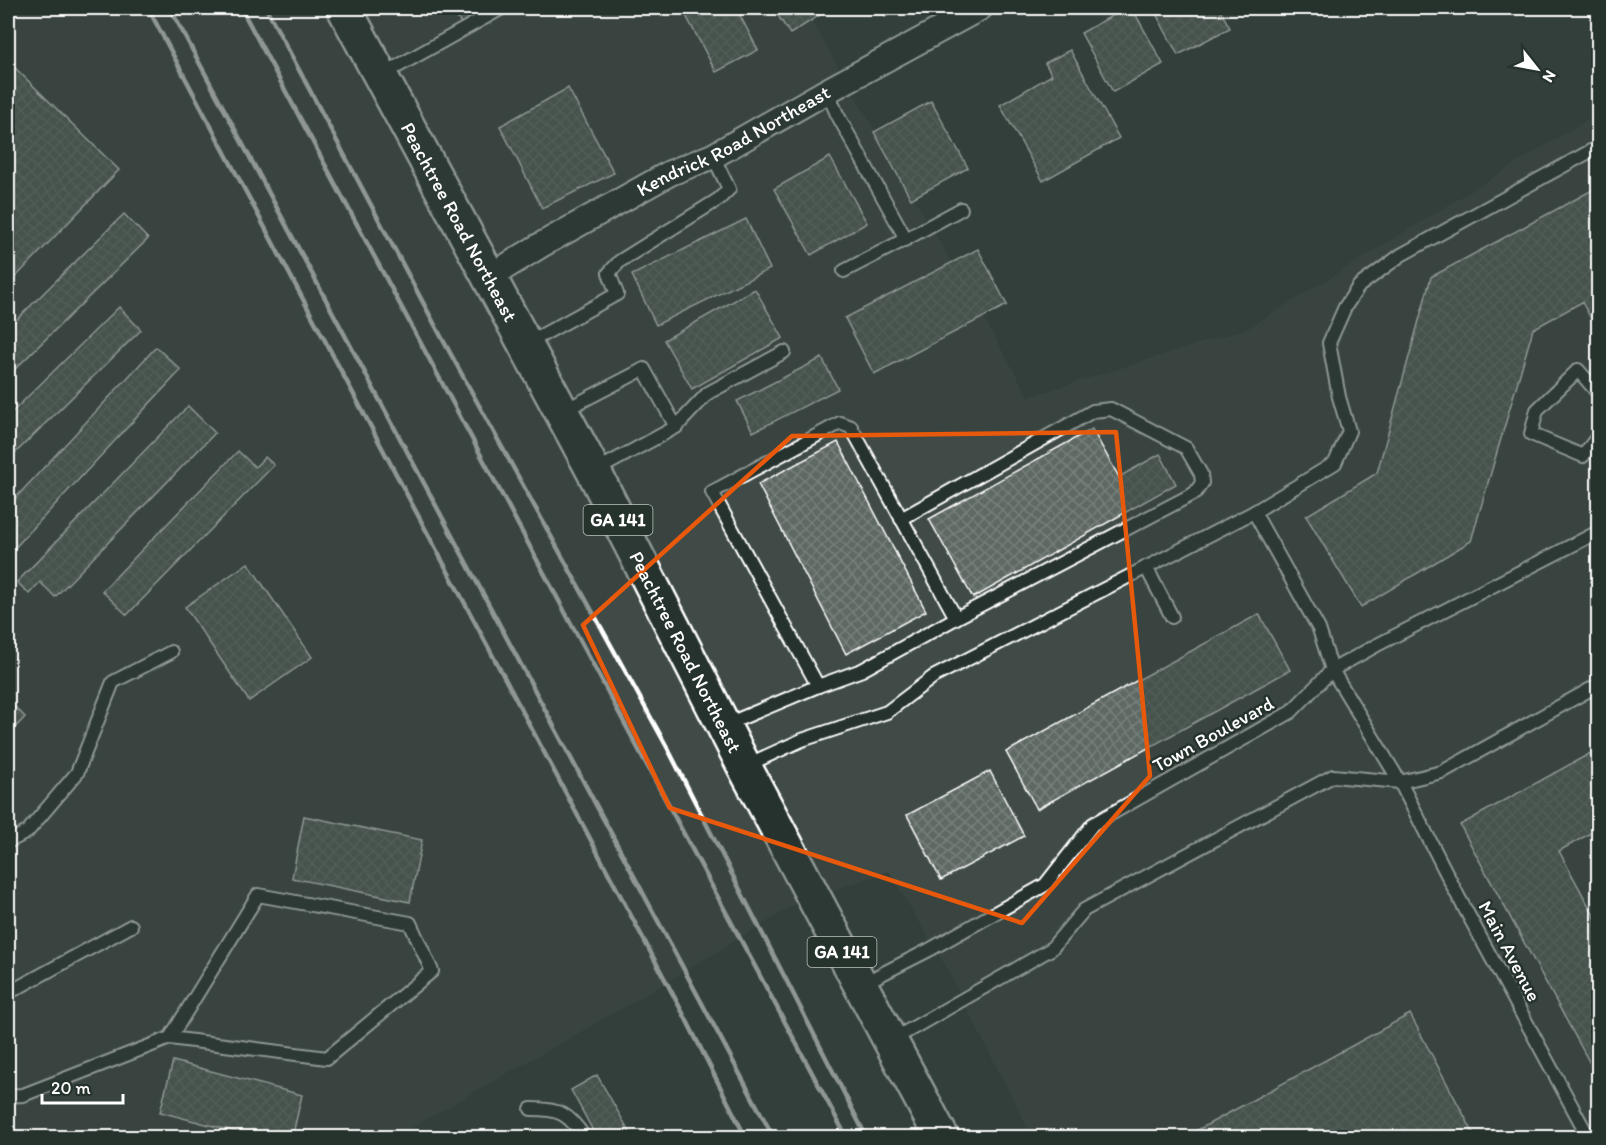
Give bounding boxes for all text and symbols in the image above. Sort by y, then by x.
north arrow [1507,39,1567,99]
text: N [1539,67,1560,86]
street label: Kendrick Road Northeast [632,80,835,201]
street label: Peachtree Road Northeast [396,118,523,326]
road number: GA 141 [584,505,652,535]
street label: Peachtree Road Northeast [624,547,747,757]
street label: Town Boulevard [1148,691,1278,777]
street label: Main Avenue [1473,897,1547,1005]
road number: GA 141 [808,937,876,967]
scale bar [42,1067,123,1105]
text: 20 m [51,1077,91,1099]

